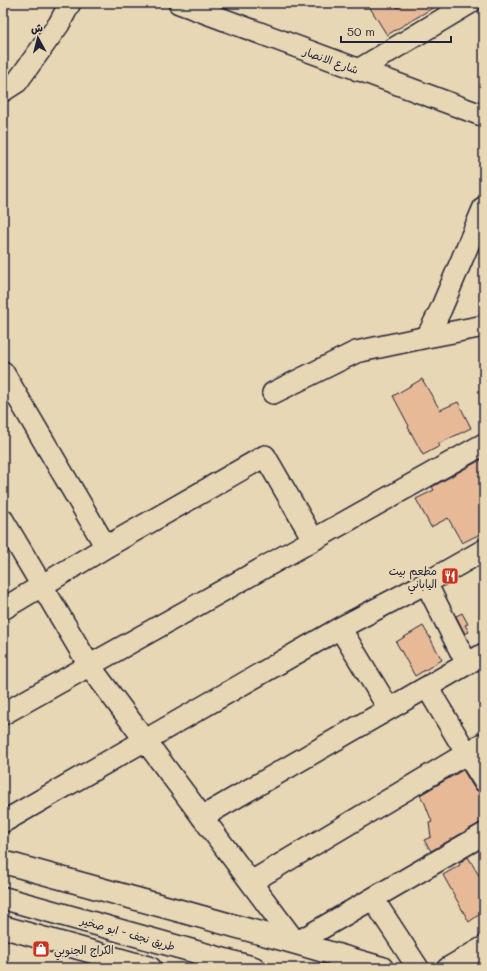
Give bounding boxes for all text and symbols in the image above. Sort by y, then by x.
north arrow [18,18,58,58]
scale bar [341,18,451,44]
text: ش [30,19,44,36]
text: 50 m [347,23,375,39]
street label: شارع الانصار [300,43,361,79]
place label: مطعم بيت الياباني [389,563,437,595]
restaurant icon: مطعم بيت الياباني [440,566,460,586]
street label: طريق نجف - ابو صخير [78,912,177,955]
shop icon: الكراج الجنوبي [31,939,51,959]
place label: الكراج الجنوبي [54,942,114,961]

